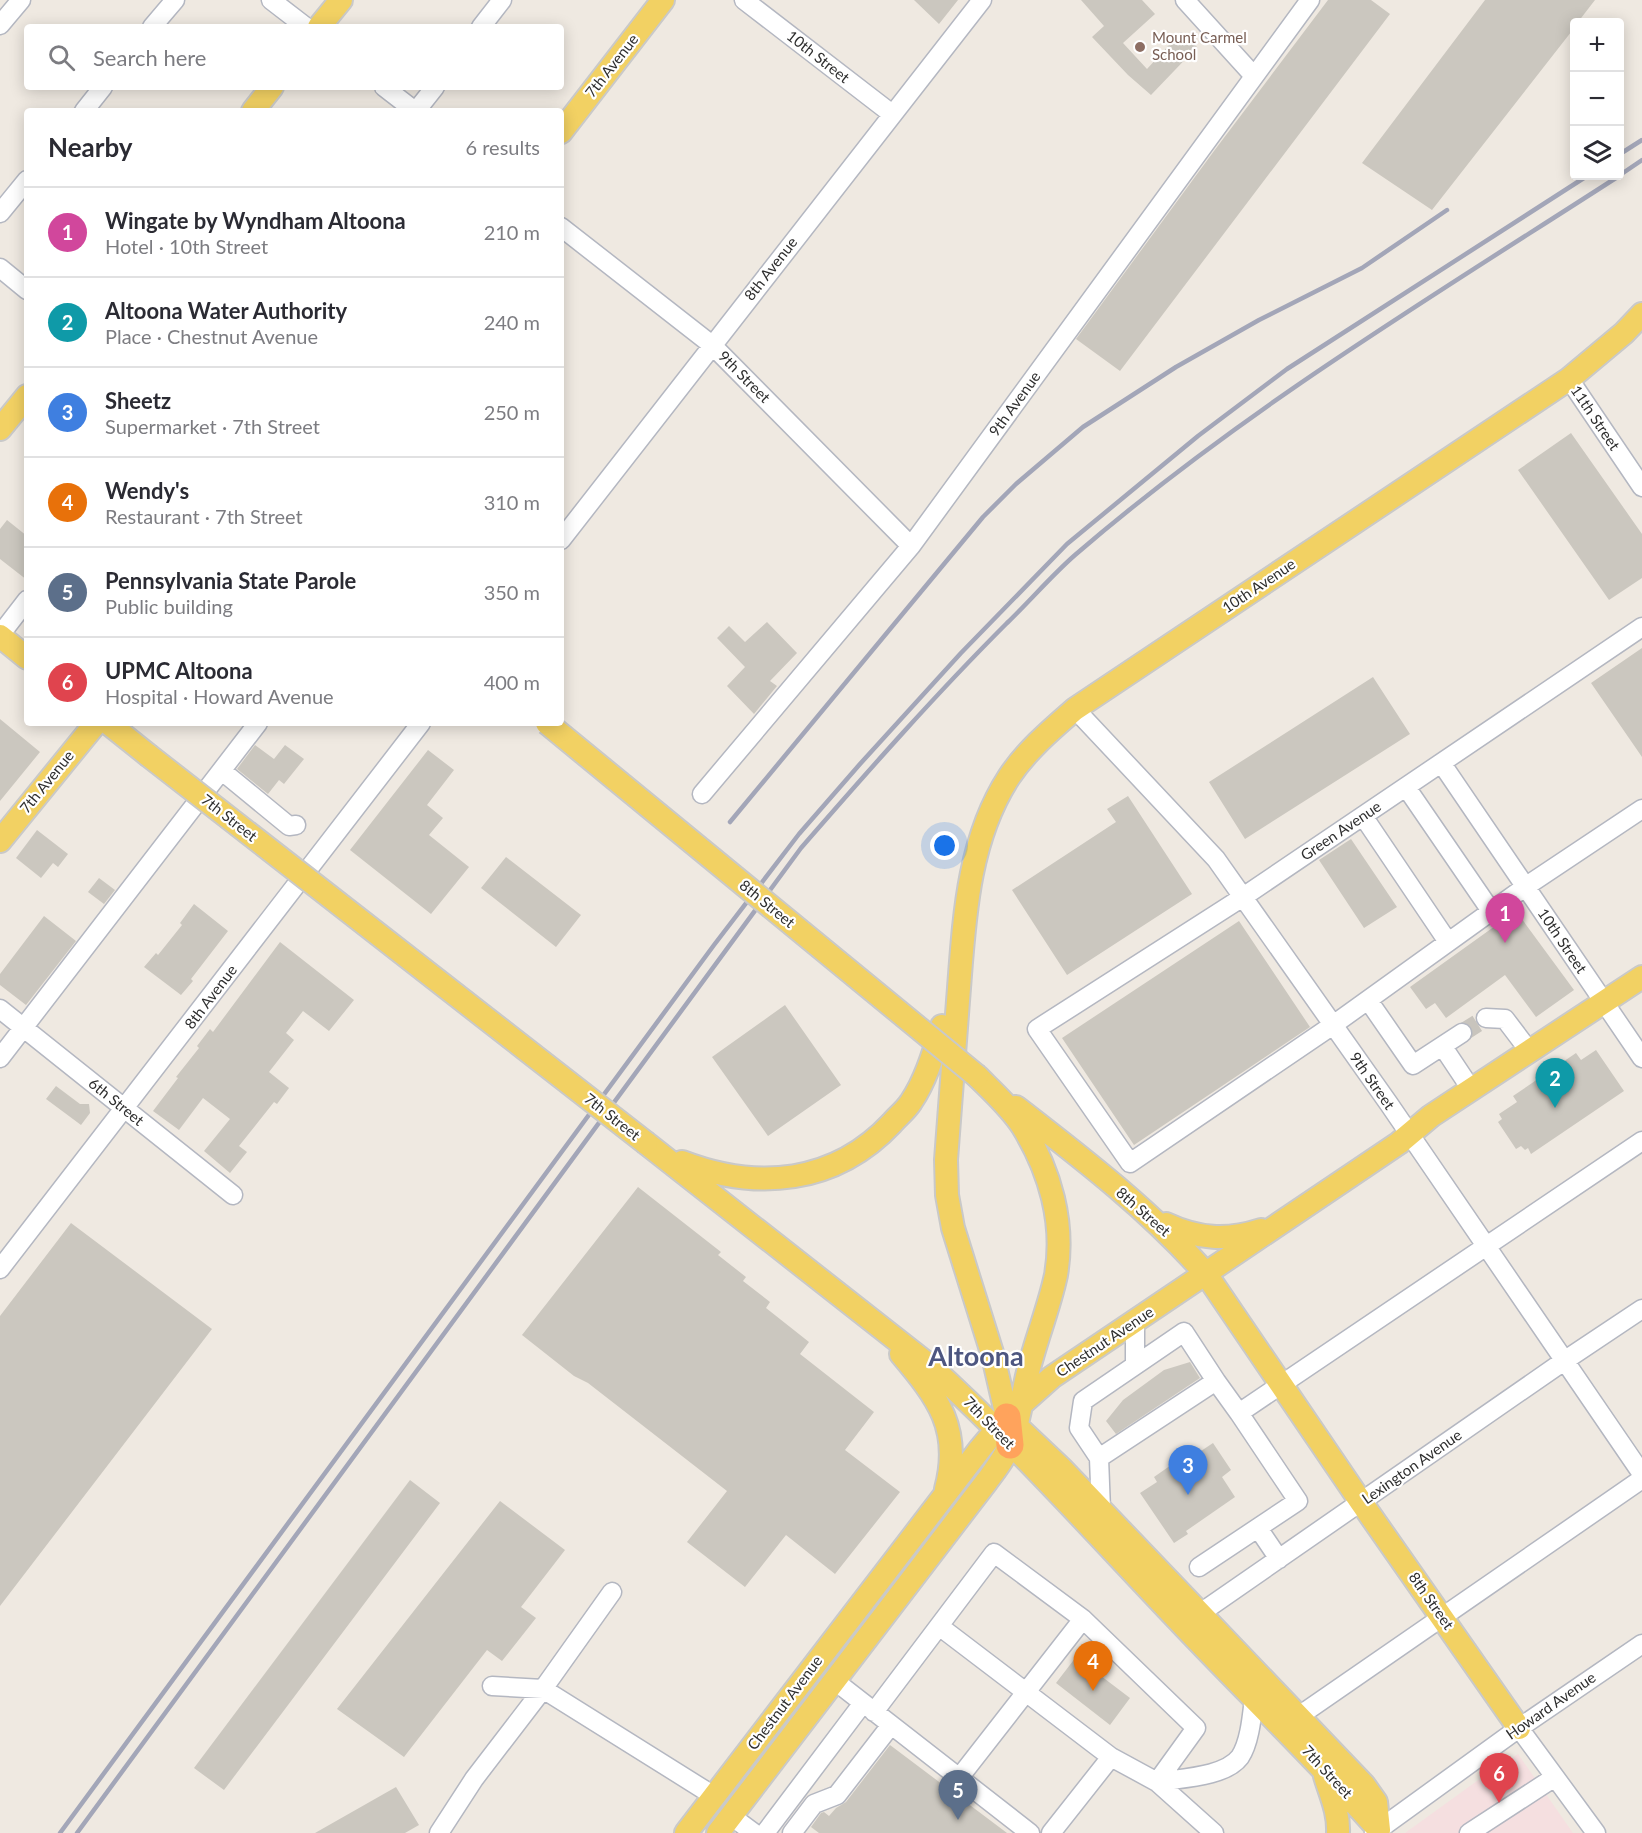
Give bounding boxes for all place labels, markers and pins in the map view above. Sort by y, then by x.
place label: Mount Carmel School [1152,28,1247,63]
marker: Mount Carmel School [1133,40,1147,54]
pin: 1 [1486,894,1524,943]
pin: 2 [1536,1058,1574,1108]
pin: 3 [1168,1446,1208,1495]
pin: 4 [1074,1642,1112,1691]
pin: 6 [1480,1754,1518,1803]
pin: 5 [938,1770,978,1820]

